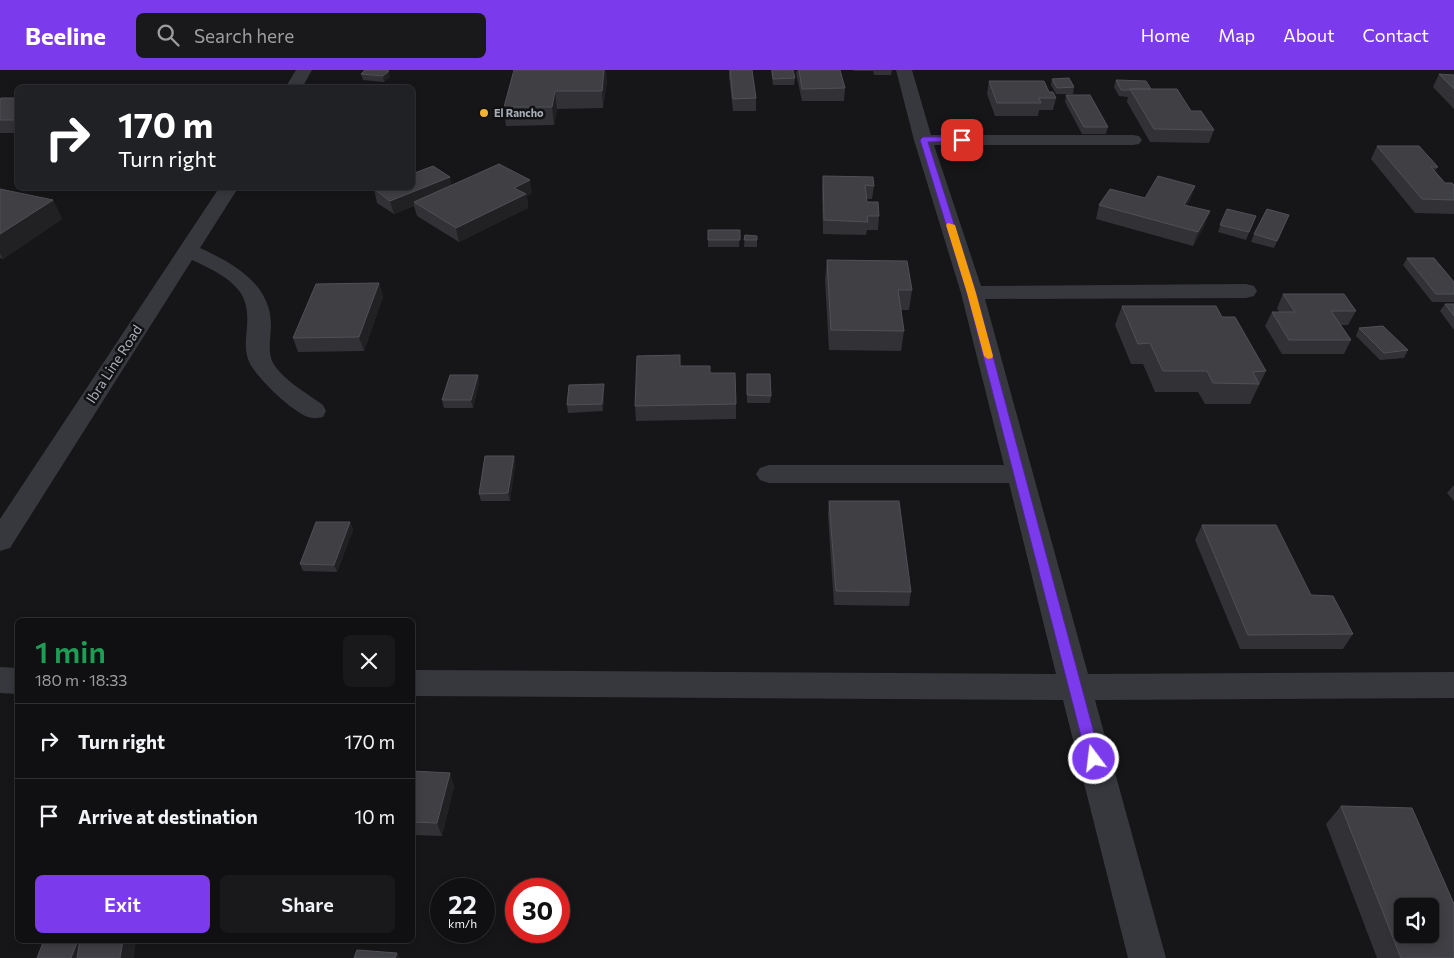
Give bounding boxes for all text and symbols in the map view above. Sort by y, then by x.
search box [136,13,486,58]
text: Beeline [25,21,106,50]
icon: search [154,21,182,49]
text: Search here [194,24,294,47]
text: Home [1141,24,1190,46]
text: Map [1218,24,1255,46]
text: About [1283,24,1335,46]
text: Contact [1363,24,1429,46]
text: 170 m [118,102,213,145]
icon: right [35,105,100,170]
place label: El Rancho [494,106,544,119]
marker: El Rancho [478,107,490,119]
pin [941,119,983,161]
icon: arrive [948,126,976,154]
text: Turn right [118,145,216,172]
street label: Ibra Line Road [82,321,145,406]
text: 1 min [35,632,106,669]
button: close [343,635,395,687]
text: 180 m · 18:33 [35,670,127,689]
icon: right [35,727,63,755]
text: Turn right [78,730,165,753]
text: 170 m [344,730,395,753]
position arrow [1067,732,1119,784]
icon: arrive [35,802,63,830]
text: Arrive at destination [78,805,258,828]
text: 10 m [354,805,395,828]
button: Exit [35,875,210,933]
button: Share [220,875,395,933]
speed limit sign: 30 [505,878,570,943]
text: 22 [448,889,477,919]
map controls [1394,898,1439,943]
button: sound [1394,898,1439,943]
text: km/h [448,916,477,930]

